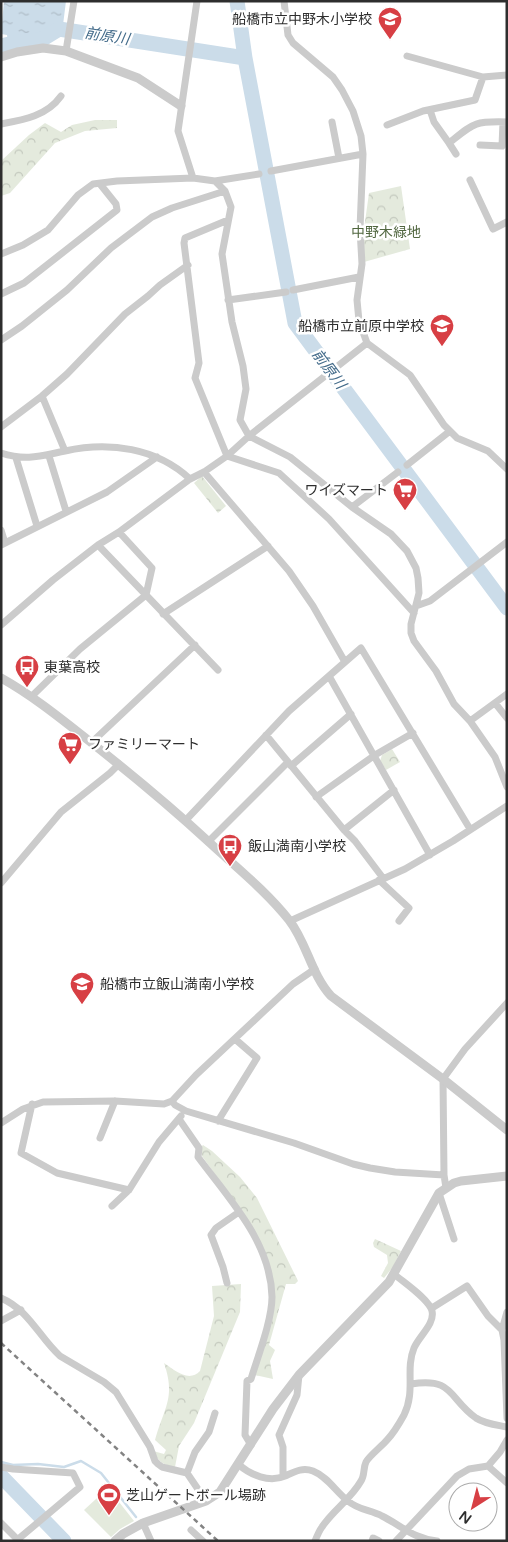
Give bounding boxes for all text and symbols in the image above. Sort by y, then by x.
school or university icon: 船橋市立中野木小学校 [377,6,403,40]
place label: 船橋市立中野木小学校 [232,11,372,28]
water label: 前原川 [83,24,133,49]
park label: 中野木緑地 [351,224,421,241]
school or university icon: 船橋市立前原中学校 [429,313,455,347]
place label: 船橋市立前原中学校 [298,318,424,335]
water label: 前原川 [308,346,351,394]
supermarket icon: ワイズマート [392,477,418,511]
place label: ワイズマート [304,482,388,499]
bus stop icon: 東葉高校 [14,654,40,688]
place label: 東葉高校 [44,659,100,676]
supermarket icon: ファミリーマート [57,731,83,765]
place label: ファミリーマート [88,736,200,753]
bus stop icon: 飯山満南小学校 [217,833,243,867]
place label: 飯山満南小学校 [248,838,346,855]
school or university icon: 船橋市立飯山満南小学校 [69,971,95,1005]
place label: 船橋市立飯山満南小学校 [100,976,254,993]
sports icon: 芝山ゲートボール場跡 [96,1482,122,1516]
north arrow [448,1482,498,1532]
place label: 芝山ゲートボール場跡 [126,1487,266,1504]
text: N [456,1507,475,1527]

